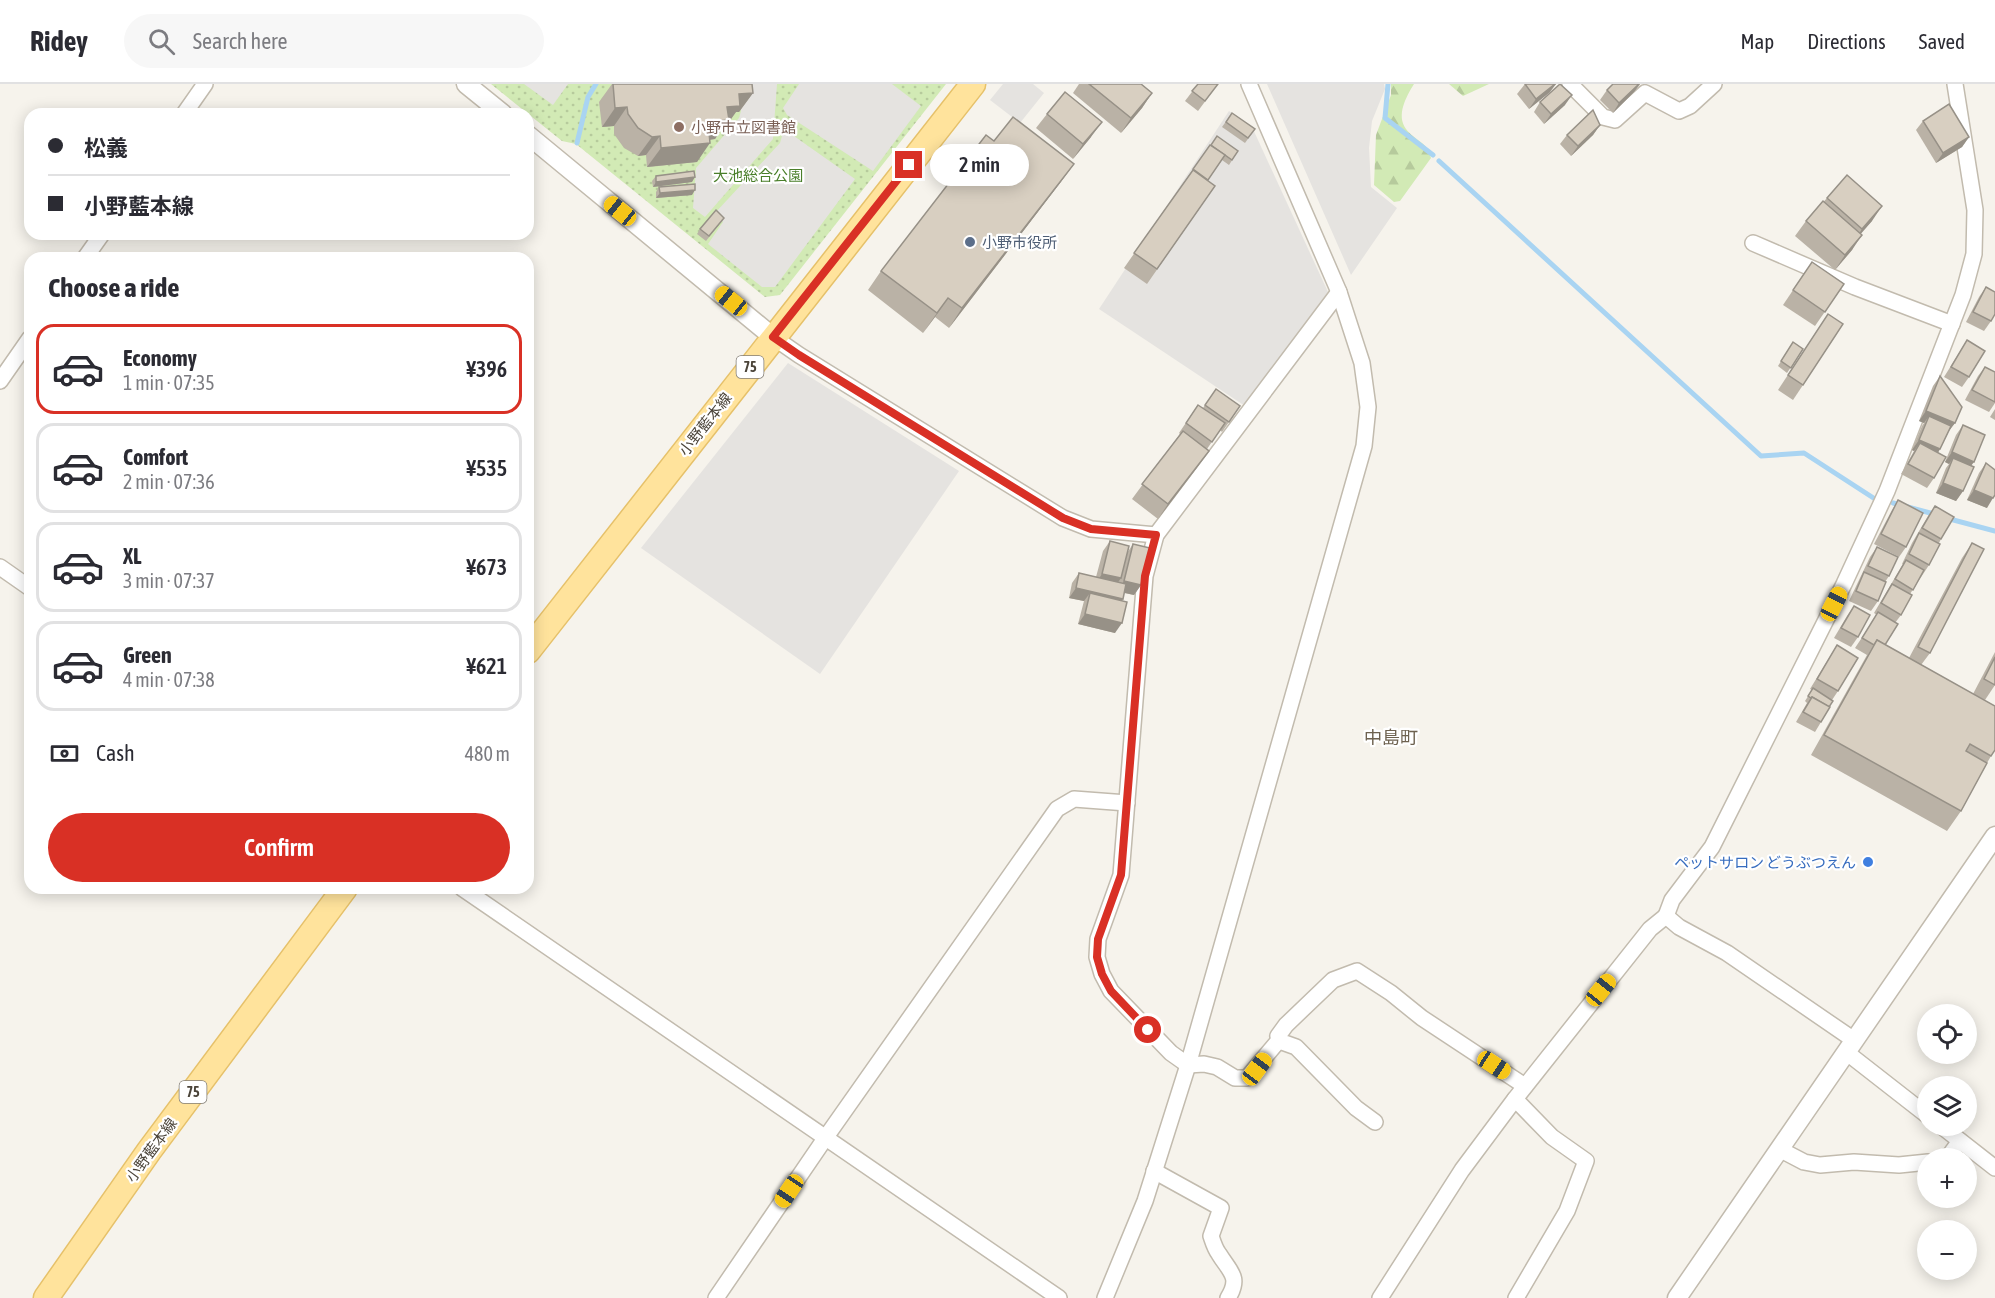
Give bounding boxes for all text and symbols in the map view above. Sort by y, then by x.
search box [124,14,544,68]
text: Ridey [30,25,88,57]
icon: search [145,25,178,58]
text: Search here [193,28,288,54]
text: Map [1740,29,1774,53]
text: Directions [1807,29,1886,53]
text: Saved [1919,29,1965,53]
place label: 小野市立図書館 [691,119,796,136]
marker: 小野市立図書館 [672,120,686,134]
text: 松義 [84,135,128,161]
callout: 2 min [930,144,1029,186]
route end [895,151,922,178]
text: 2 min [959,153,1000,176]
park label: 大池総合公園 [713,167,803,184]
text: 小野藍本線 [84,193,194,219]
car [600,193,640,229]
place label: 小野市役所 [982,234,1057,251]
marker: 小野市役所 [963,235,977,249]
text: Choose a ride [48,272,180,303]
car [711,283,751,319]
icon: car [51,342,105,396]
text: Economy [123,345,197,371]
text: ¥396 [466,356,507,382]
road number: 75 [736,356,764,378]
text: 1 min · 07:35 [123,371,215,394]
street label: 小野藍本線 [675,389,735,459]
icon: car [51,441,105,495]
text: Comfort [123,444,188,470]
text: ¥535 [466,455,507,481]
text: 2 min · 07:36 [123,470,215,493]
icon: car [51,540,105,594]
text: XL [123,543,141,569]
text: ¥673 [466,554,507,580]
text: 3 min · 07:37 [123,569,215,592]
car [1818,584,1850,624]
icon: car [51,639,105,693]
text: Green [123,642,172,668]
text: ¥621 [466,653,507,679]
text: 4 min · 07:38 [123,668,215,691]
district label: 中島町 [1364,727,1418,748]
icon: cash [48,737,81,770]
text: Cash [96,740,135,766]
text: 480 m [465,742,510,765]
button: Confirm [48,813,510,882]
place label: ペットサロン どうぶつえん [1674,854,1856,871]
marker: ペットサロン どうぶつえん [1861,855,1875,869]
car [1583,970,1619,1010]
map controls [1917,1004,1977,1280]
button: locate [1917,1004,1977,1064]
route start [1134,1016,1161,1043]
car [1474,1048,1514,1082]
car [1239,1049,1275,1089]
button: layers [1917,1076,1977,1136]
road number: 75 [180,1081,206,1103]
street label: 小野藍本線 [122,1115,180,1185]
button: + [1917,1148,1977,1208]
car [771,1171,807,1211]
button: − [1917,1220,1977,1280]

